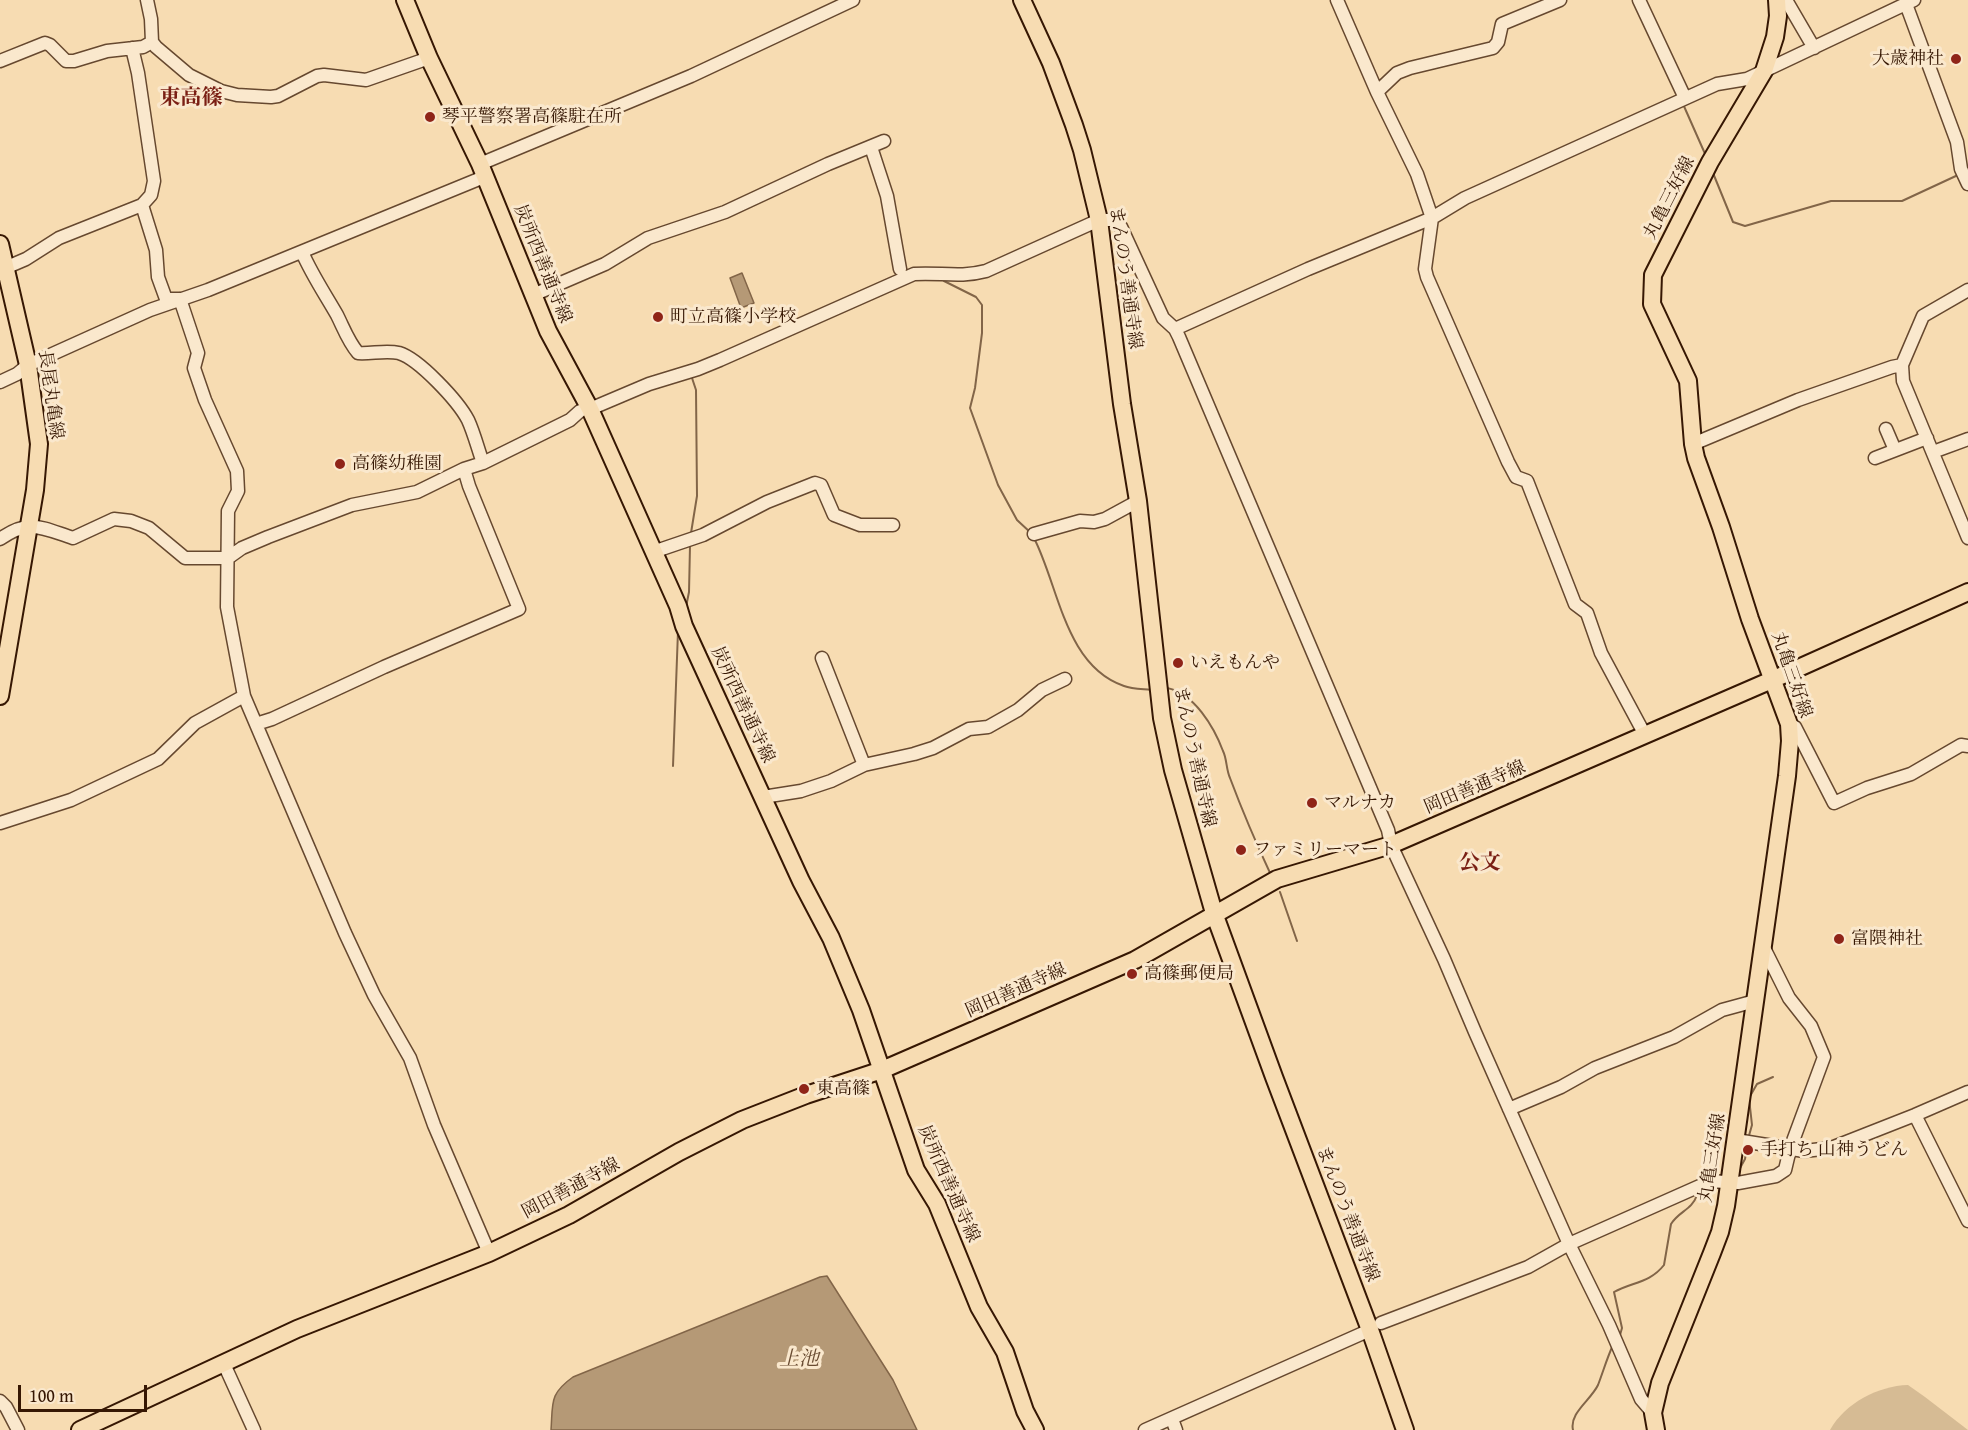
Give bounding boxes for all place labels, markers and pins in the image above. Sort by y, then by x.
place label: 大歳神社 [1872,48,1944,70]
marker: 大歳神社 [1949,52,1963,66]
place label: 琴平警察署高篠駐在所 [442,106,622,128]
marker: 琴平警察署高篠駐在所 [423,110,437,124]
place label: 町立高篠小学校 [670,306,796,328]
marker: 町立高篠小学校 [651,310,665,324]
place label: 高篠幼稚園 [352,453,442,475]
marker: 高篠幼稚園 [333,457,347,471]
place label: いえもんや [1190,652,1280,674]
marker: いえもんや [1171,656,1185,670]
place label: マルナカ [1324,792,1396,814]
marker: マルナカ [1305,796,1319,810]
place label: ファミリーマート [1253,839,1397,861]
marker: ファミリーマート [1234,843,1248,857]
place label: 富隈神社 [1851,928,1923,950]
marker: 富隈神社 [1832,932,1846,946]
place label: 高篠郵便局 [1144,963,1234,985]
marker: 高篠郵便局 [1125,967,1139,981]
place label: 東高篠 [816,1078,870,1100]
marker: 東高篠 [797,1082,811,1096]
place label: 手打ち 山神うどん [1760,1139,1908,1161]
marker: 手打ち 山神うどん [1741,1143,1755,1157]

